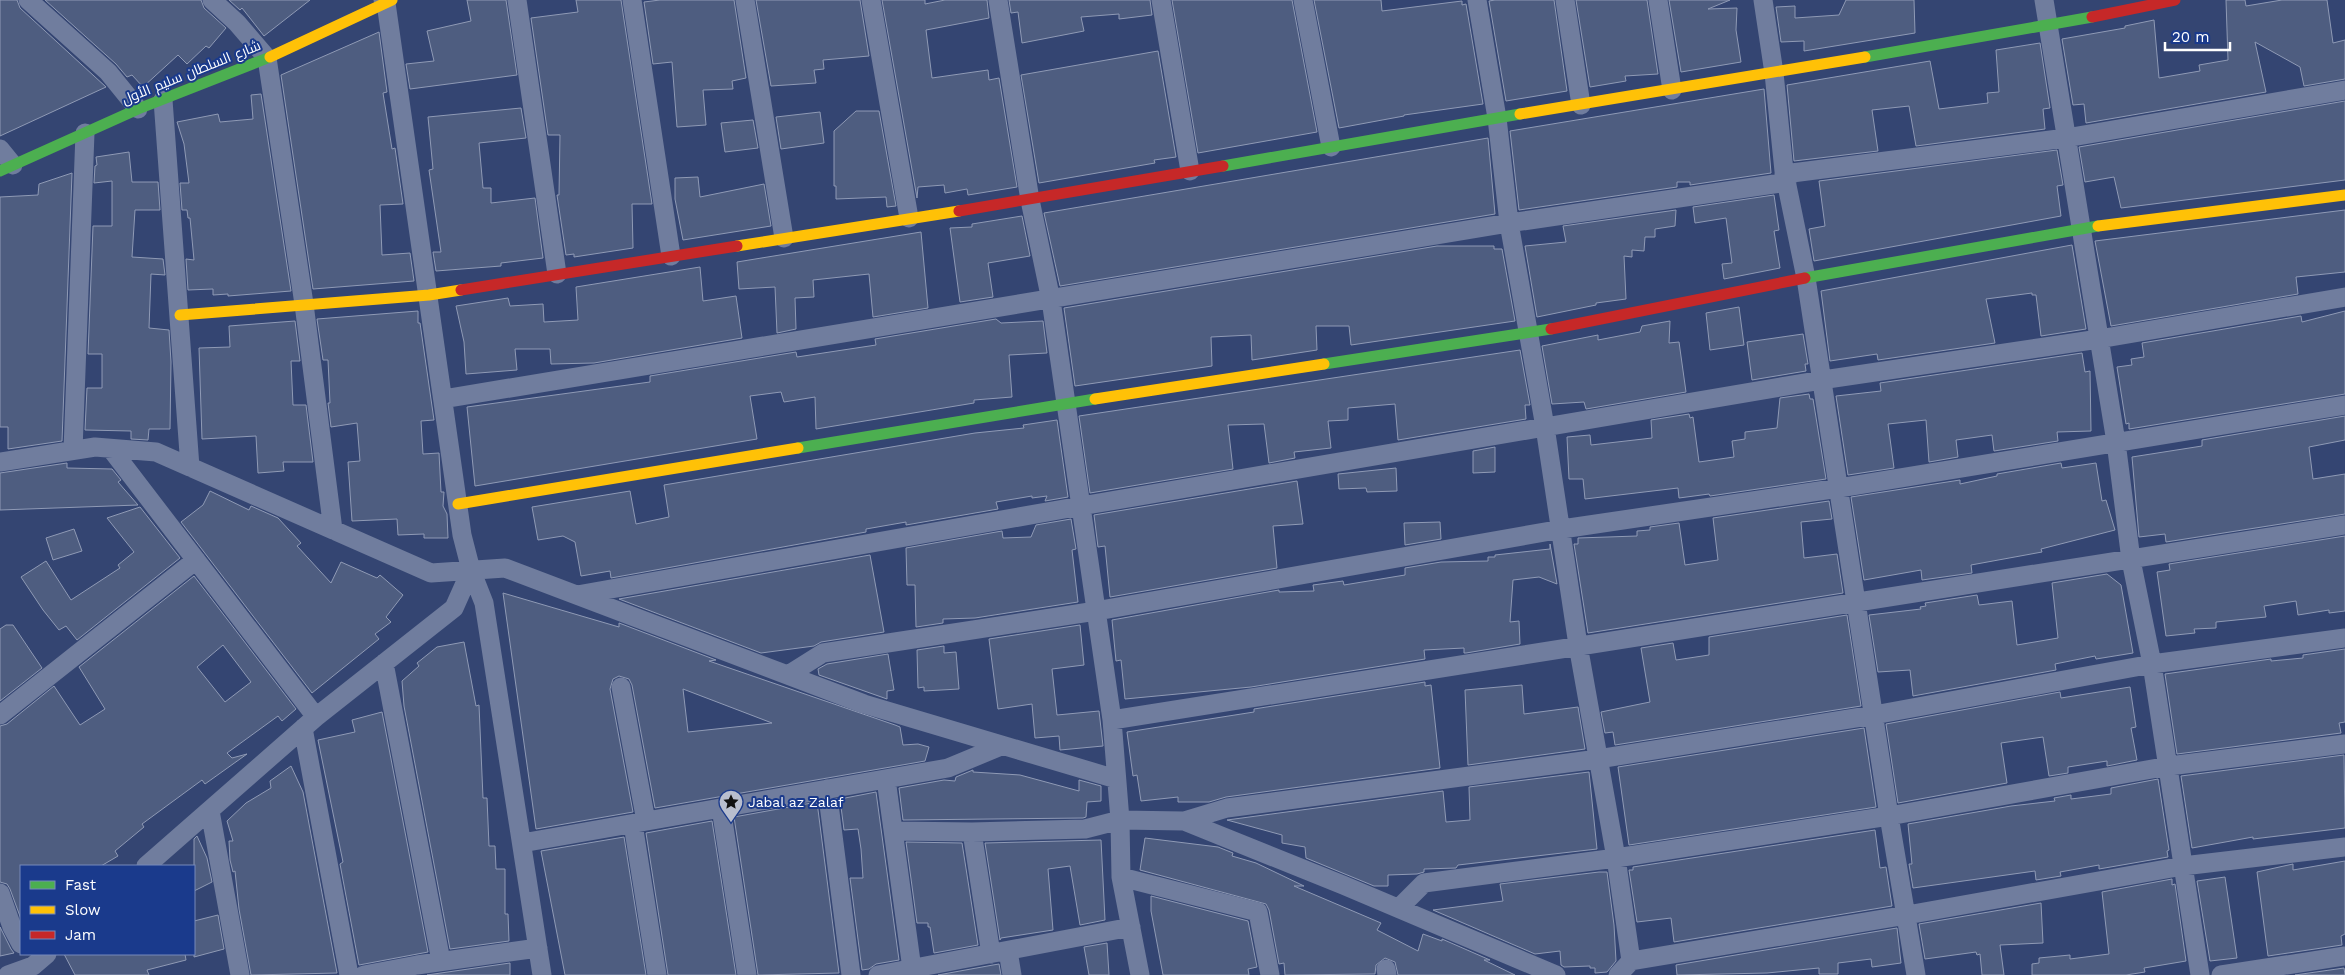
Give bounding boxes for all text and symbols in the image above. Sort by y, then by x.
scale bar [2165,20,2230,52]
text: 20 m [2172,28,2210,46]
street label: شارع السلطان سليم الأول [119,37,263,109]
place icon: Jabal az Zalaf [718,789,744,823]
place label: Jabal az Zalaf [748,794,844,810]
legend [20,865,195,955]
text: Fast [65,876,97,894]
text: Slow [65,901,101,919]
text: Jam [65,926,96,944]

